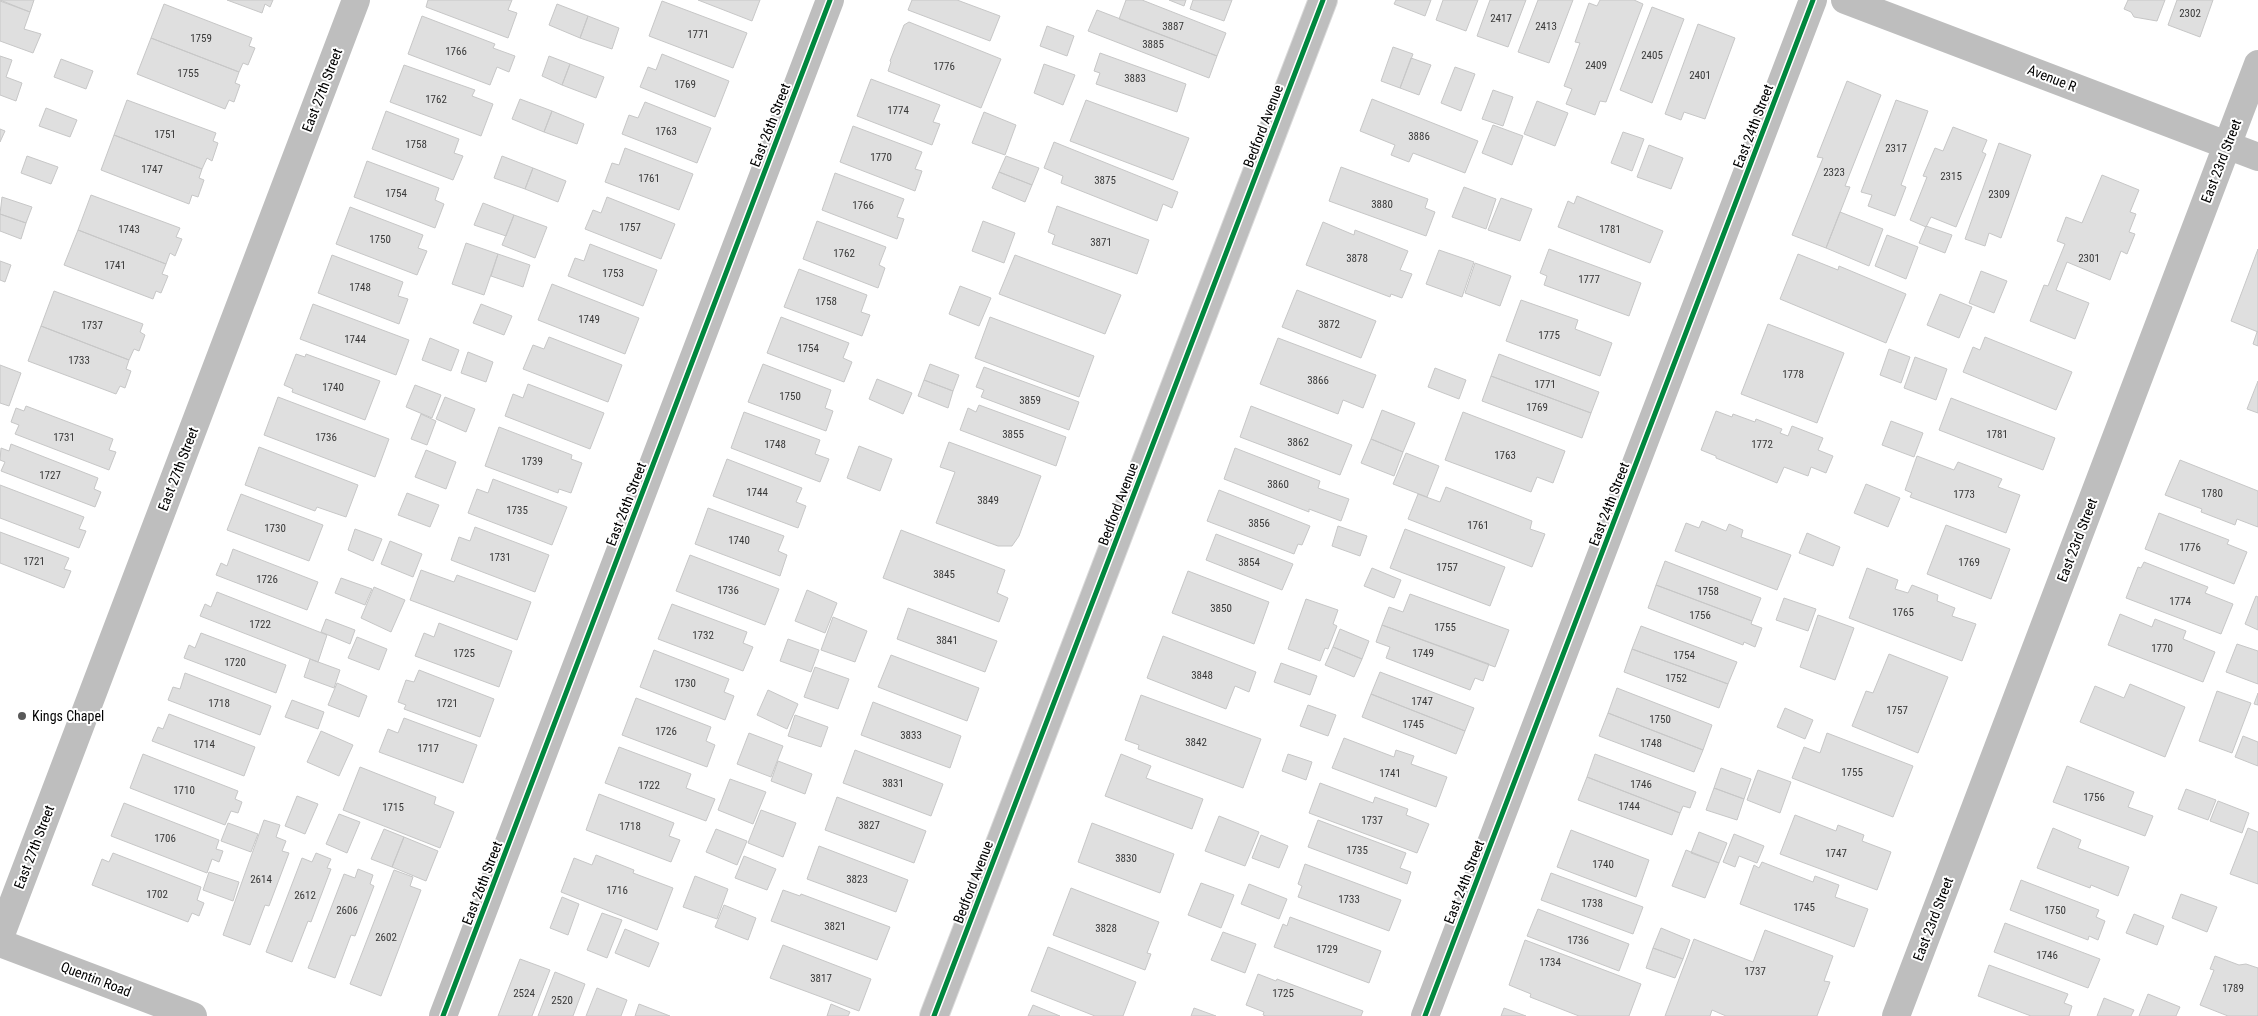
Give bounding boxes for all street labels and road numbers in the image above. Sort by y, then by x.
street label: East 27th Street [299,46,345,134]
street label: Avenue R [2025,61,2079,95]
street label: East 26th Street [747,81,793,169]
street label: Bedford Avenue [1240,82,1286,170]
street label: East 24th Street [1730,82,1776,170]
street label: East 23rd Street [2198,117,2244,205]
street label: East 27th Street [155,425,201,513]
street label: East 26th Street [603,460,649,548]
street label: Bedford Avenue [1095,460,1141,548]
street label: East 24th Street [1586,460,1632,548]
street label: East 23rd Street [2054,496,2100,584]
street label: East 27th Street [11,803,57,891]
street label: Bedford Avenue [950,838,996,926]
street label: East 24th Street [1441,838,1487,926]
street label: East 26th Street [459,839,505,927]
street label: East 23rd Street [1910,875,1956,963]
street label: Quentin Road [59,958,133,1000]

